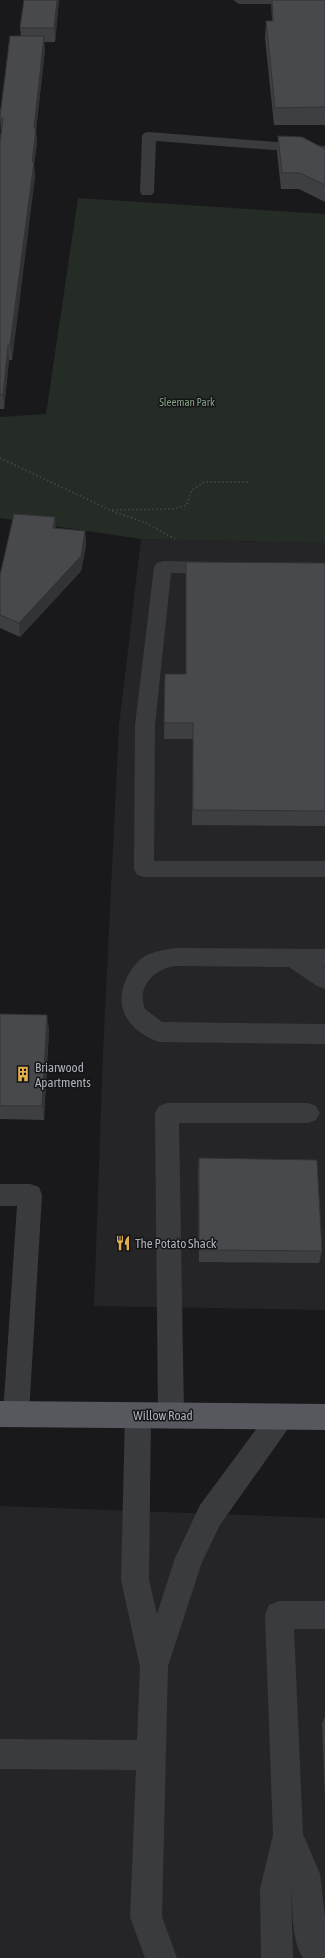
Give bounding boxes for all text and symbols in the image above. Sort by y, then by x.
park label: Sleeman Park [159,396,215,408]
place label: Briarwood Apartments [35,1060,91,1090]
building icon: Briarwood Apartments [14,1065,32,1083]
restaurant icon: The Potato Shack [114,1234,132,1252]
place label: The Potato Shack [135,1236,217,1251]
street label: Willow Road [133,1408,193,1423]

